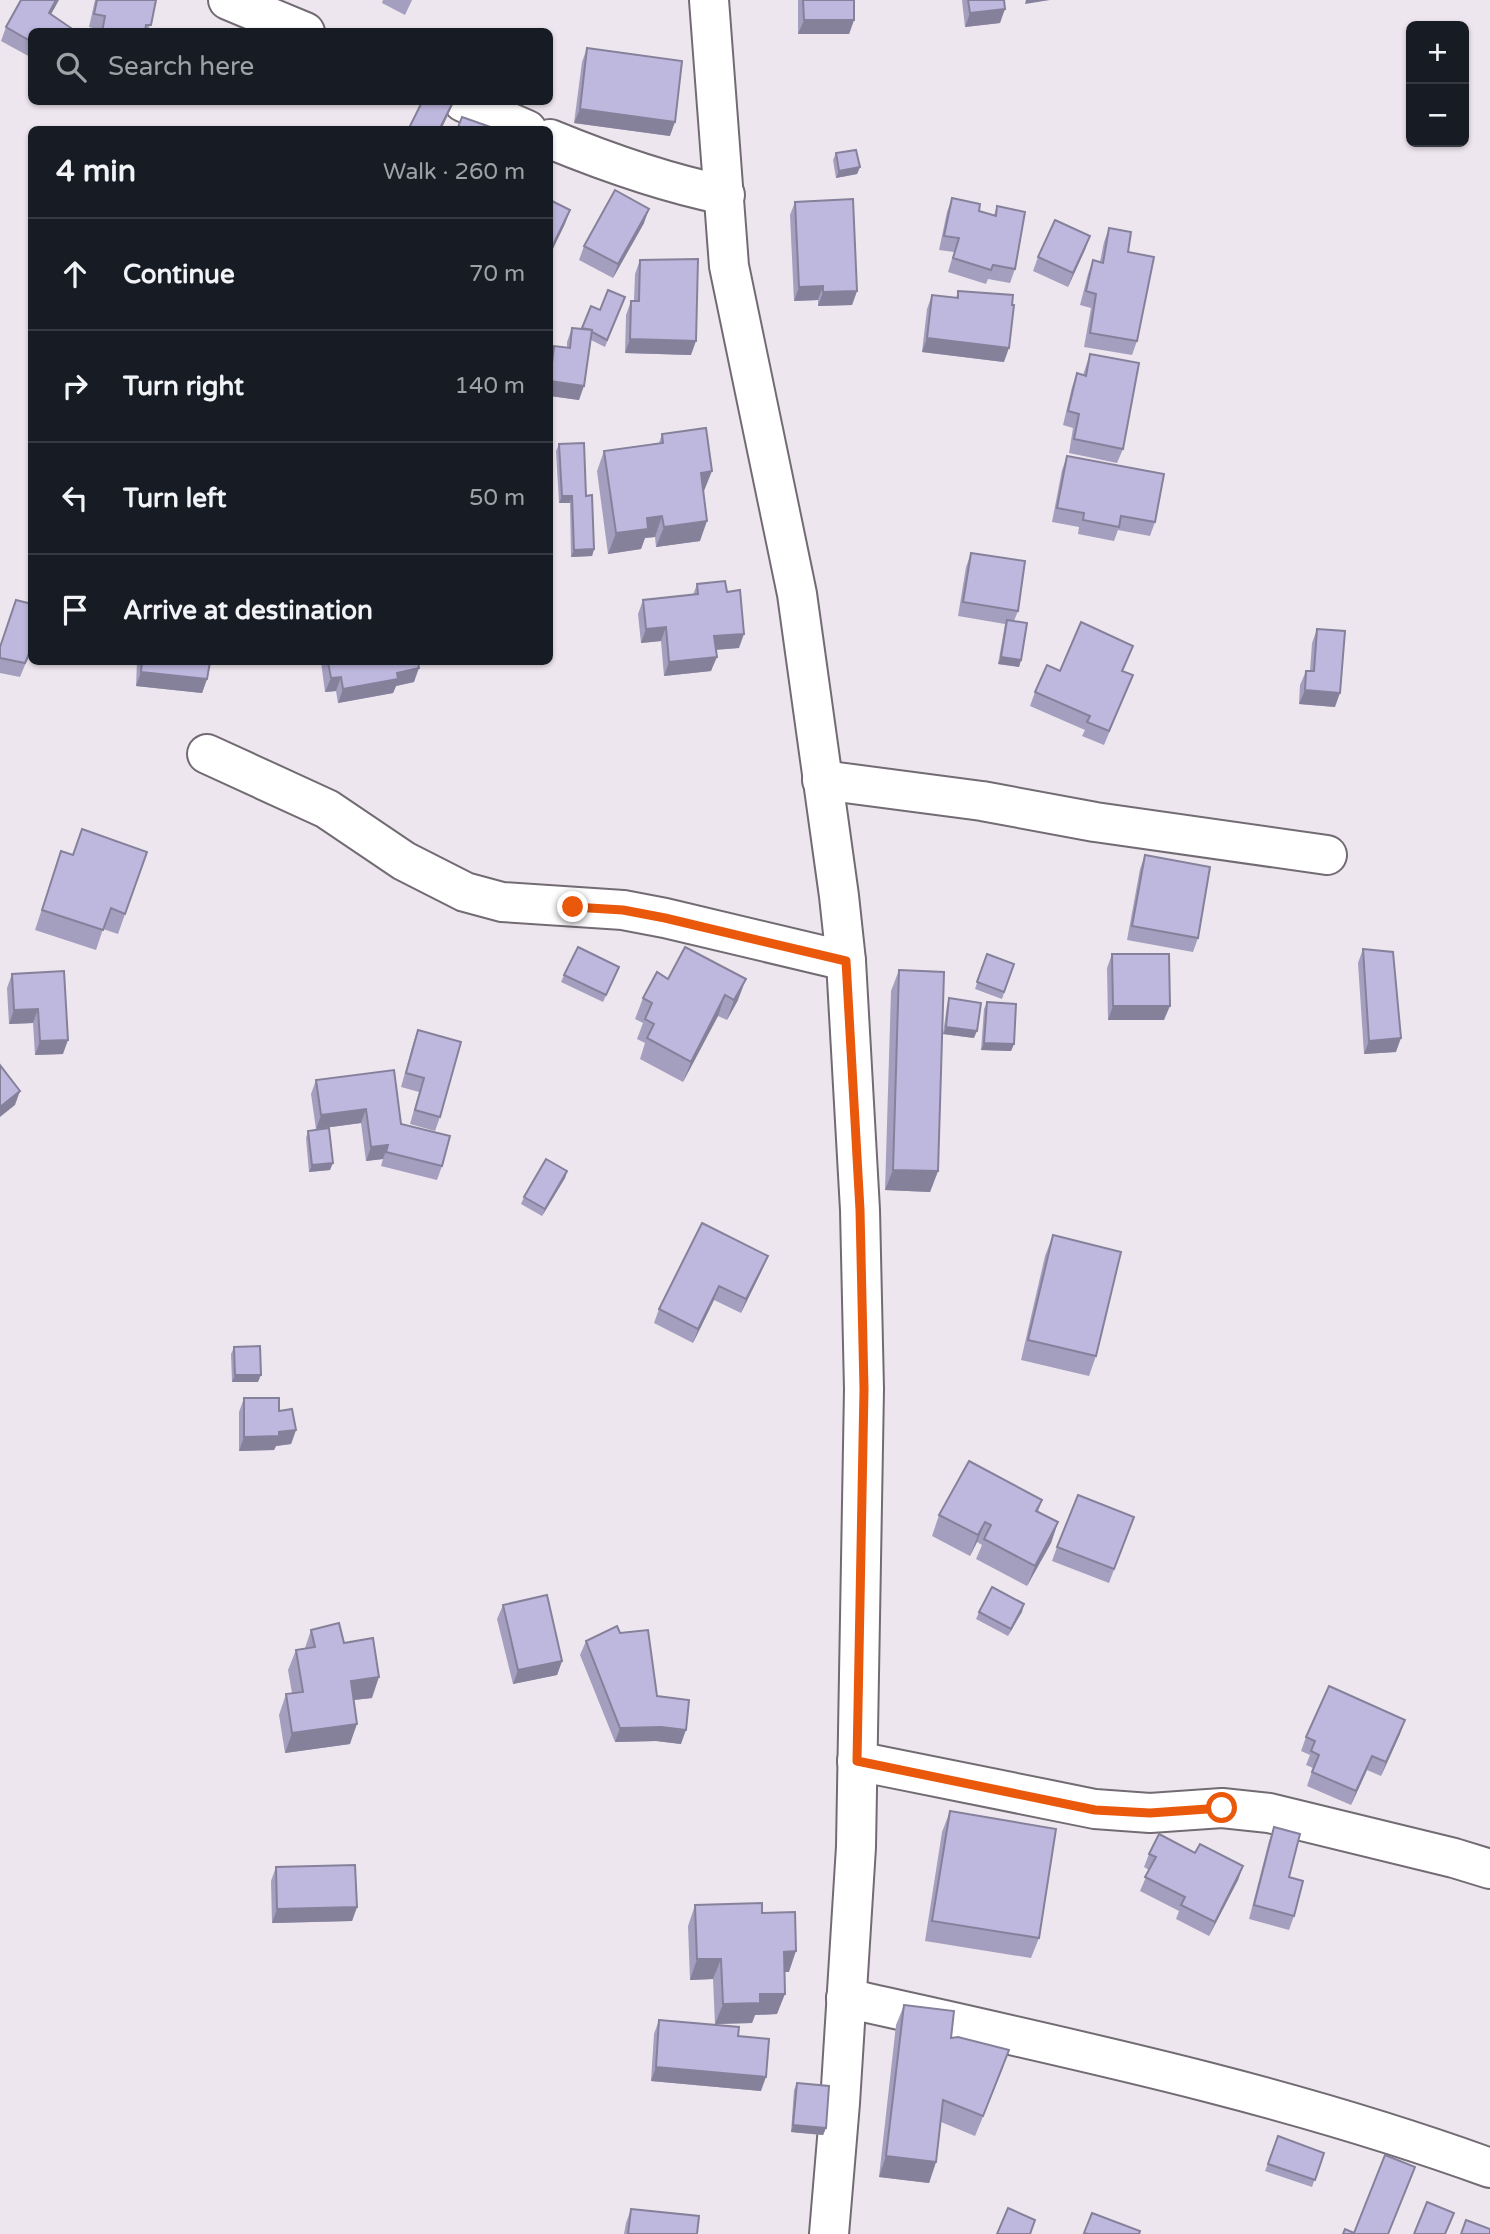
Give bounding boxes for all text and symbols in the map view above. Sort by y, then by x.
map controls [1406,21,1469,147]
button: + [1406,21,1469,84]
search box [28,28,553,105]
icon: search [52,48,90,86]
text: Search here [108,51,254,82]
button: − [1406,84,1469,147]
text: 4 min [56,153,136,190]
text: Walk · 260 m [383,158,525,186]
icon: ahead [56,255,94,293]
text: Continue [123,259,235,290]
text: 70 m [469,260,525,288]
icon: right [56,367,94,405]
text: Turn right [123,371,244,402]
text: 140 m [455,372,525,400]
icon: left [56,479,94,517]
text: Turn left [123,483,226,514]
text: 50 m [469,484,525,512]
icon: arrive [56,591,94,629]
text: Arrive at destination [123,595,373,626]
route end [557,891,588,922]
route start [1206,1792,1237,1823]

